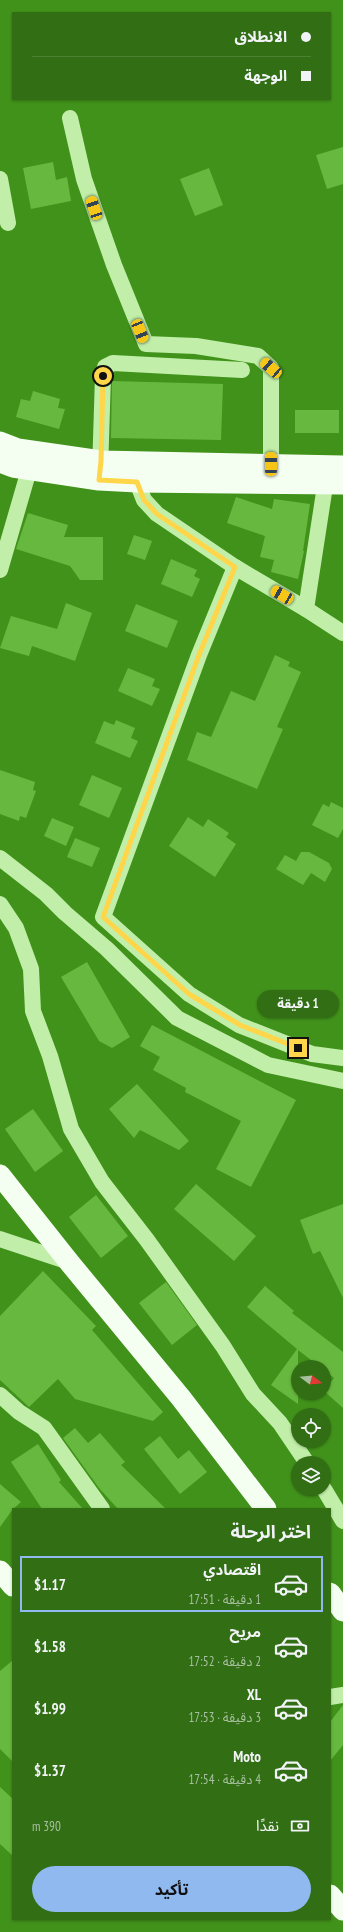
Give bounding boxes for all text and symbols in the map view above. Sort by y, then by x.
text: الانطلاق [235,27,287,46]
text: الوجهة [244,66,287,85]
car [84,195,104,221]
car [130,318,150,344]
car [258,356,284,380]
route start [94,367,112,385]
car [265,452,277,476]
car [269,584,295,606]
callout: 1 دقيقة [257,990,339,1018]
text: 1 دقيقة [277,995,319,1012]
route end [289,1039,307,1057]
north arrow [291,1360,331,1400]
map controls [291,1360,331,1496]
button: locate [291,1408,331,1448]
button: layers [291,1456,331,1496]
text: اختر الرحلة [230,1520,311,1543]
text: اقتصادي [203,1560,261,1579]
icon: car [273,1566,309,1602]
text: $1.17 [34,1575,66,1594]
text: 1 دقيقة · 17:51 [188,1591,261,1608]
text: مريح [229,1622,261,1641]
icon: car [273,1628,309,1664]
text: $1.58 [34,1637,66,1656]
text: 2 دقيقة · 17:52 [188,1653,261,1670]
text: XL [247,1685,261,1704]
icon: car [273,1690,309,1726]
text: $1.99 [34,1699,66,1718]
text: 3 دقيقة · 17:53 [188,1709,261,1726]
text: Moto [233,1747,261,1766]
icon: car [273,1752,309,1788]
text: $1.37 [34,1761,66,1780]
text: 4 دقيقة · 17:54 [188,1771,261,1788]
icon: cash [289,1815,311,1837]
text: نقدًا [256,1816,279,1835]
text: 390 m [32,1818,61,1835]
button: تأكيد [32,1866,311,1912]

